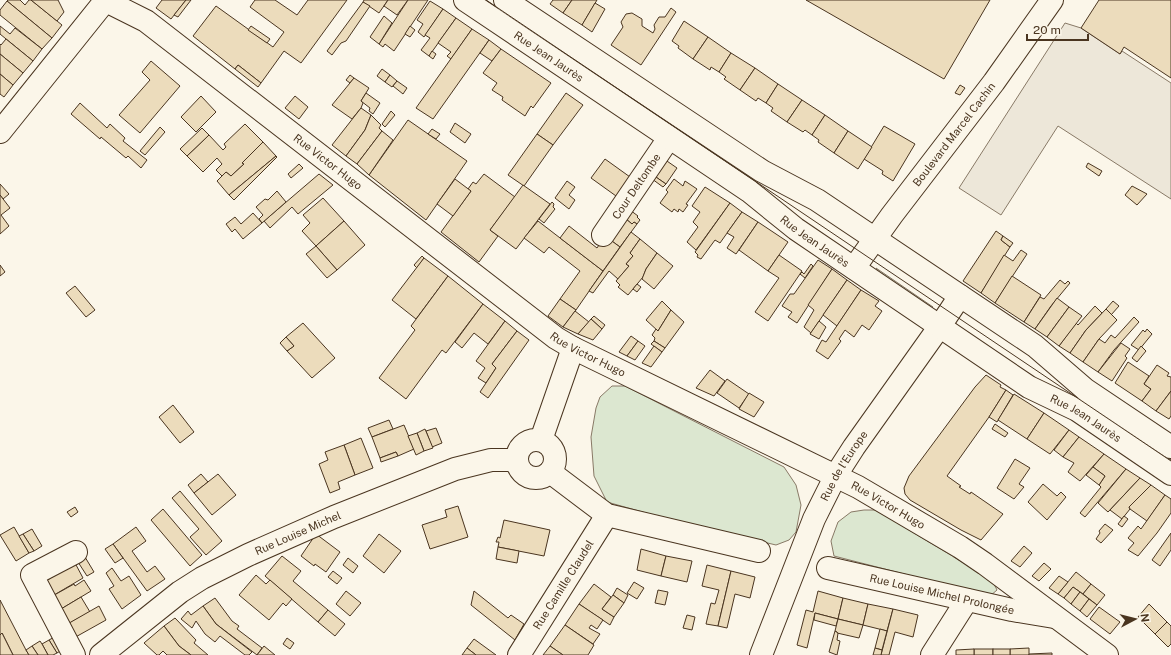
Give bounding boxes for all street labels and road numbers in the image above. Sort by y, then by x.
street label: Rue Jean Jaurès [512,29,586,84]
street label: Boulevard Marcel Cachin [910,80,998,188]
street label: Rue Victor Hugo [291,131,365,192]
street label: Cour Deltombe [610,151,663,221]
street label: Rue Jean Jaurès [778,213,852,269]
street label: Rue Victor Hugo [548,330,628,379]
street label: Rue Jean Jaurès [1048,392,1124,445]
street label: Rue de l'Europe [818,428,870,503]
street label: Rue Victor Hugo [849,479,927,531]
street label: Rue Louise Michel [253,509,343,557]
street label: Rue Camille Claudel [531,538,596,632]
street label: Rue Louise Michel Prolongée [869,572,1015,616]

